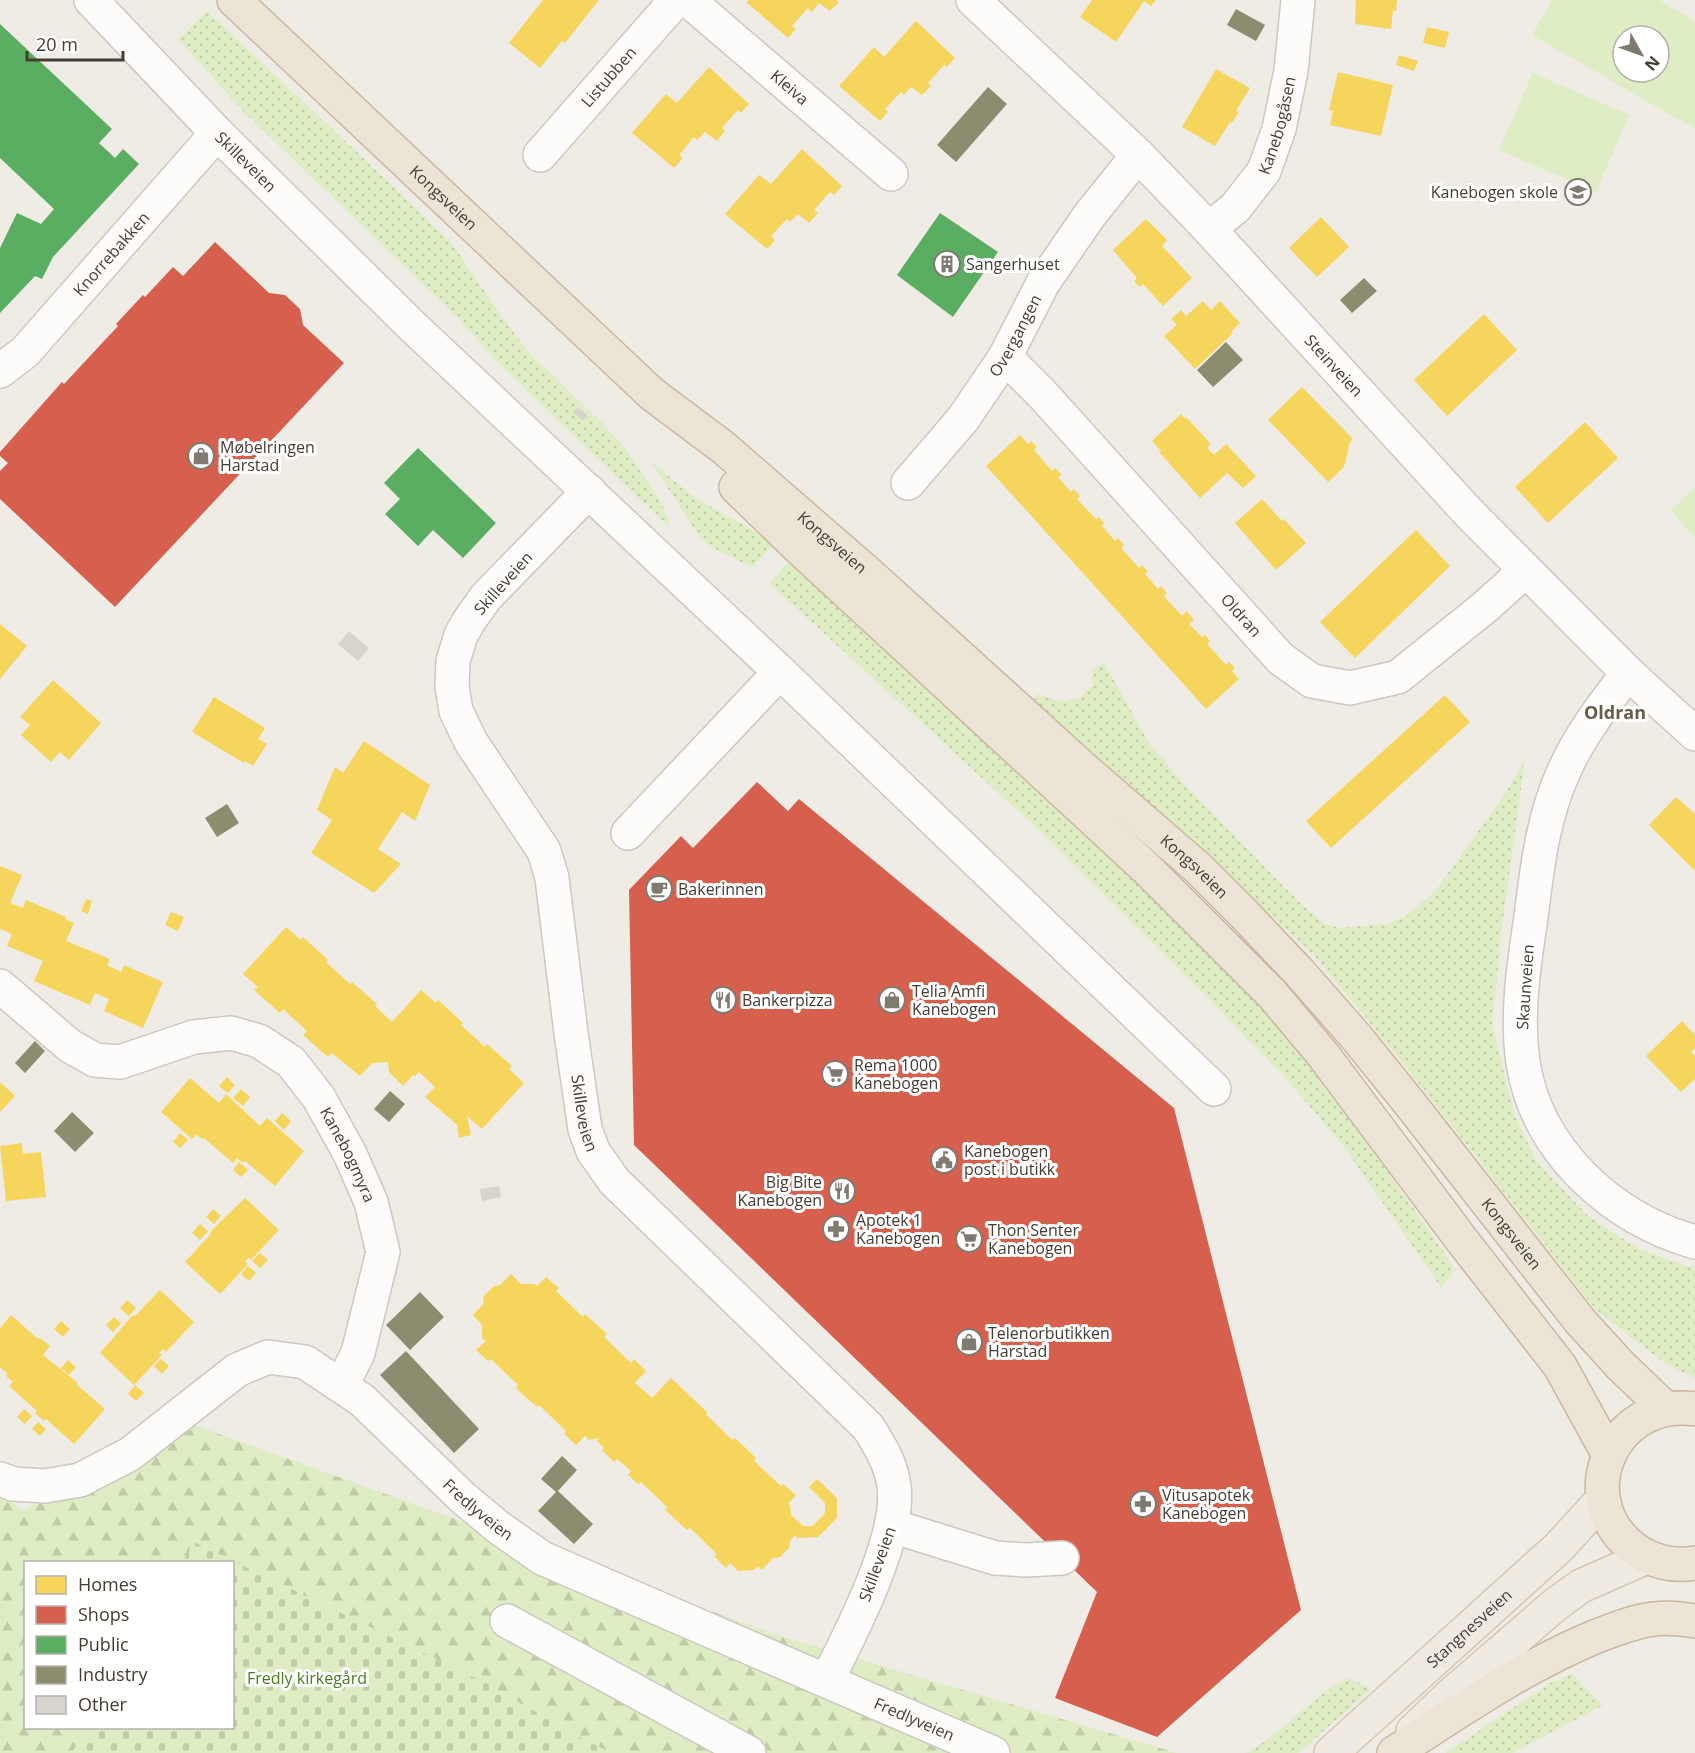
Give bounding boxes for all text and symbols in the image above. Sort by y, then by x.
scale bar [27,24,123,62]
north arrow [1611,24,1671,84]
text: 20 m [36,32,78,56]
street label: Listubben [576,42,641,112]
text: N [1640,52,1665,76]
street label: Kleiva [766,65,814,110]
street label: Kanebogåsen [1253,74,1301,177]
street label: Skilleveien [210,126,282,197]
street label: Kongsveien [405,160,482,235]
school or university icon: Kanebogen skole [1563,177,1593,207]
place label: Kanebogen skole [1431,181,1558,203]
street label: Knorrebakken [68,207,154,301]
building icon: Sangerhuset [932,249,962,279]
place label: Sangerhuset [966,253,1060,275]
street label: Overgangen [984,290,1046,381]
street label: Steinveien [1300,330,1368,401]
place label: Møbelringen Harstad [220,436,315,476]
shop icon: Møbelringen Harstad [186,441,216,471]
street label: Kongsveien [793,506,872,579]
street label: Skilleveien [469,547,537,619]
street label: Oldran [1216,589,1267,642]
district label: Oldran [1584,700,1646,724]
street label: Kongsveien [1156,829,1233,903]
cafe icon: Bakerinnen [644,874,674,904]
place label: Bakerinnen [678,878,764,900]
street label: Skaunveien [1511,944,1539,1030]
place label: Telia Amfi Kanebogen [912,980,996,1020]
restaurant icon: Bankerpizza [708,985,738,1015]
shop icon: Telia Amfi Kanebogen [877,985,907,1015]
place label: Bankerpizza [742,989,833,1011]
place label: Rema 1000 Kanebogen [854,1054,938,1094]
supermarket icon: Rema 1000 Kanebogen [820,1059,850,1089]
street label: Skilleveien [566,1073,603,1155]
street label: Kanebogmyra [315,1103,381,1206]
place label: Kanebogen post i butikk [964,1140,1056,1180]
public building icon: Kanebogen post i butikk [929,1145,959,1175]
place label: Big Bite Kanebogen [738,1171,822,1211]
restaurant icon: Big Bite Kanebogen [827,1176,857,1206]
street label: Kongsveien [1477,1193,1547,1274]
place label: Apotek 1 Kanebogen [856,1209,940,1249]
pharmacy icon: Apotek 1 Kanebogen [821,1214,851,1244]
place label: Thon Senter Kanebogen [988,1219,1079,1259]
supermarket icon: Thon Senter Kanebogen [954,1224,984,1254]
place label: Telenorbutikken Harstad [988,1322,1110,1362]
shop icon: Telenorbutikken Harstad [954,1327,984,1357]
street label: Fredlyveien [438,1474,518,1545]
place label: Vitusapotek Kanebogen [1162,1484,1251,1524]
pharmacy icon: Vitusapotek Kanebogen [1128,1489,1158,1519]
street label: Skilleveien [853,1524,901,1604]
legend [24,1561,234,1729]
text: Homes [78,1572,137,1596]
street label: Stangnesveien [1422,1584,1517,1673]
text: Shops [78,1602,129,1626]
text: Public [78,1632,129,1656]
text: Industry [78,1662,148,1686]
park label: Fredly kirkegård [247,1667,367,1689]
text: Other [78,1692,128,1716]
street label: Fredlyveien [871,1692,958,1746]

